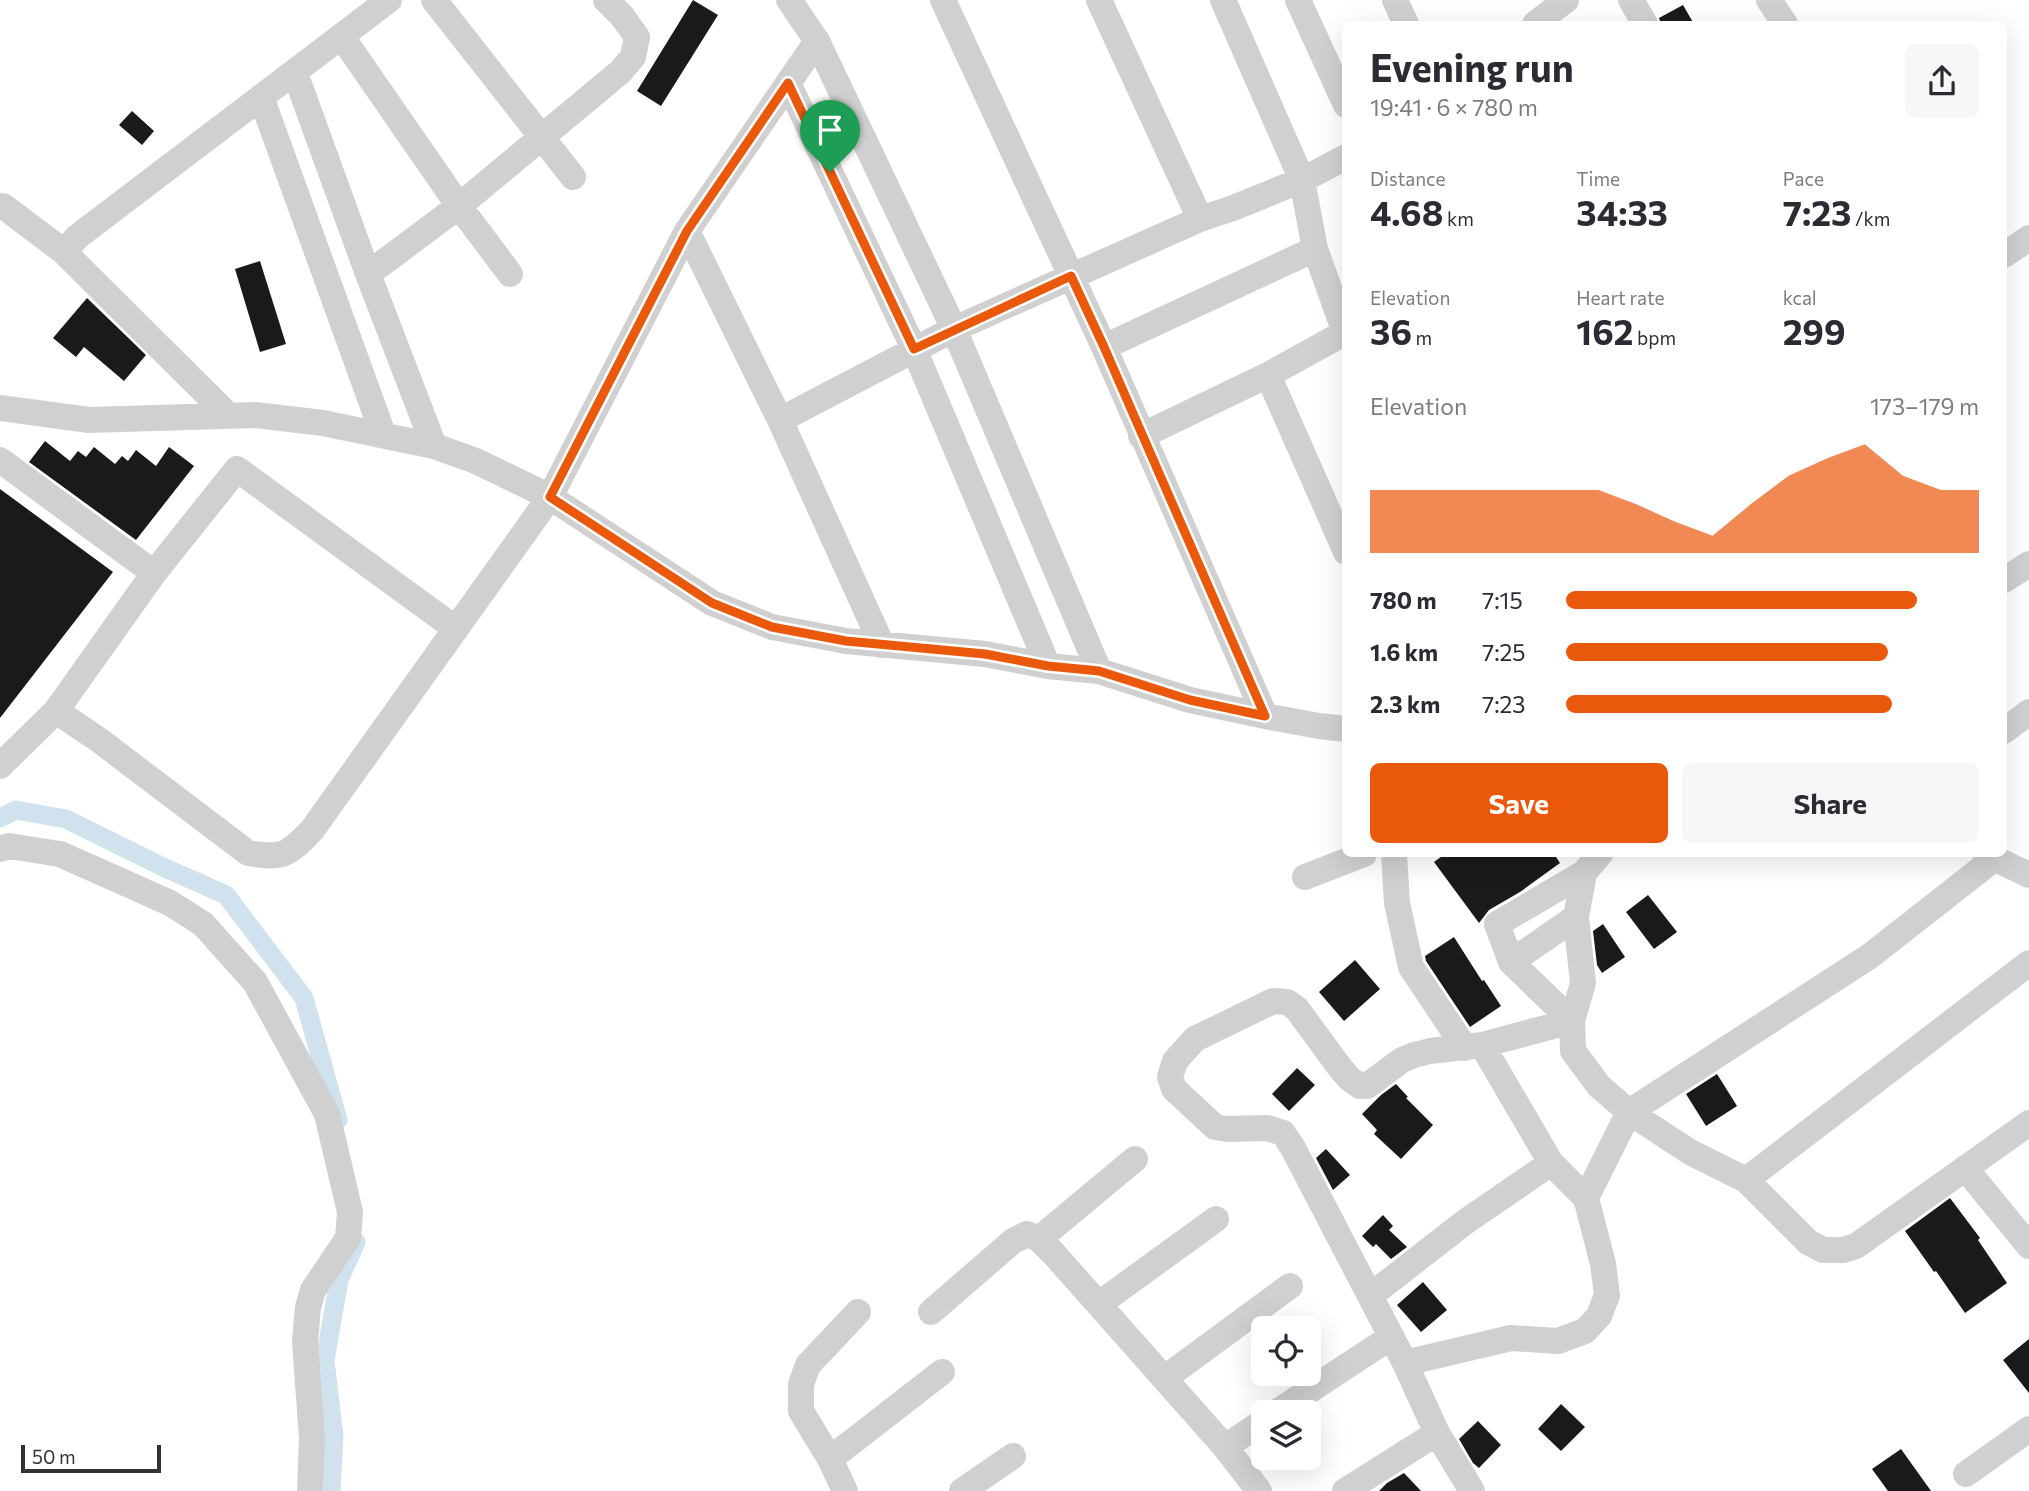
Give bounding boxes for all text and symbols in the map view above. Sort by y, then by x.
text: Evening run [1370,43,1574,90]
button: share [1905,44,1979,118]
text: 19:41 · 6 × 780 m [1370,93,1538,121]
pin [800,100,860,172]
icon: arrive [811,111,849,149]
text: Distance [1370,167,1446,190]
text: Time [1576,167,1620,190]
text: Pace [1783,167,1824,190]
text: 4.68 [1370,190,1443,233]
text: 34:33 [1576,190,1668,233]
text: 7:23 [1783,190,1851,233]
text: km [1443,207,1474,230]
text: /km [1851,207,1890,230]
text: Elevation [1370,286,1450,309]
text: Heart rate [1576,286,1665,309]
text: kcal [1783,286,1817,309]
text: 36 [1370,309,1412,352]
text: 162 [1576,309,1633,352]
text: 299 [1783,309,1846,352]
text: m [1412,326,1432,349]
text: bpm [1633,326,1676,349]
text: Elevation [1370,392,1467,420]
text: 173–179 m [1870,392,1979,420]
text: 780 m [1370,586,1436,614]
text: 7:15 [1482,586,1523,614]
text: 1.6 km [1370,638,1438,666]
text: 7:25 [1482,638,1526,666]
text: 2.3 km [1370,690,1440,718]
text: 7:23 [1482,690,1525,718]
button: Save [1370,763,1668,843]
button: Share [1682,763,1979,843]
map controls [1251,1316,1321,1470]
button: locate [1251,1316,1321,1386]
button: layers [1251,1400,1321,1470]
scale bar [21,1442,161,1474]
text: 50 m [32,1445,76,1468]

